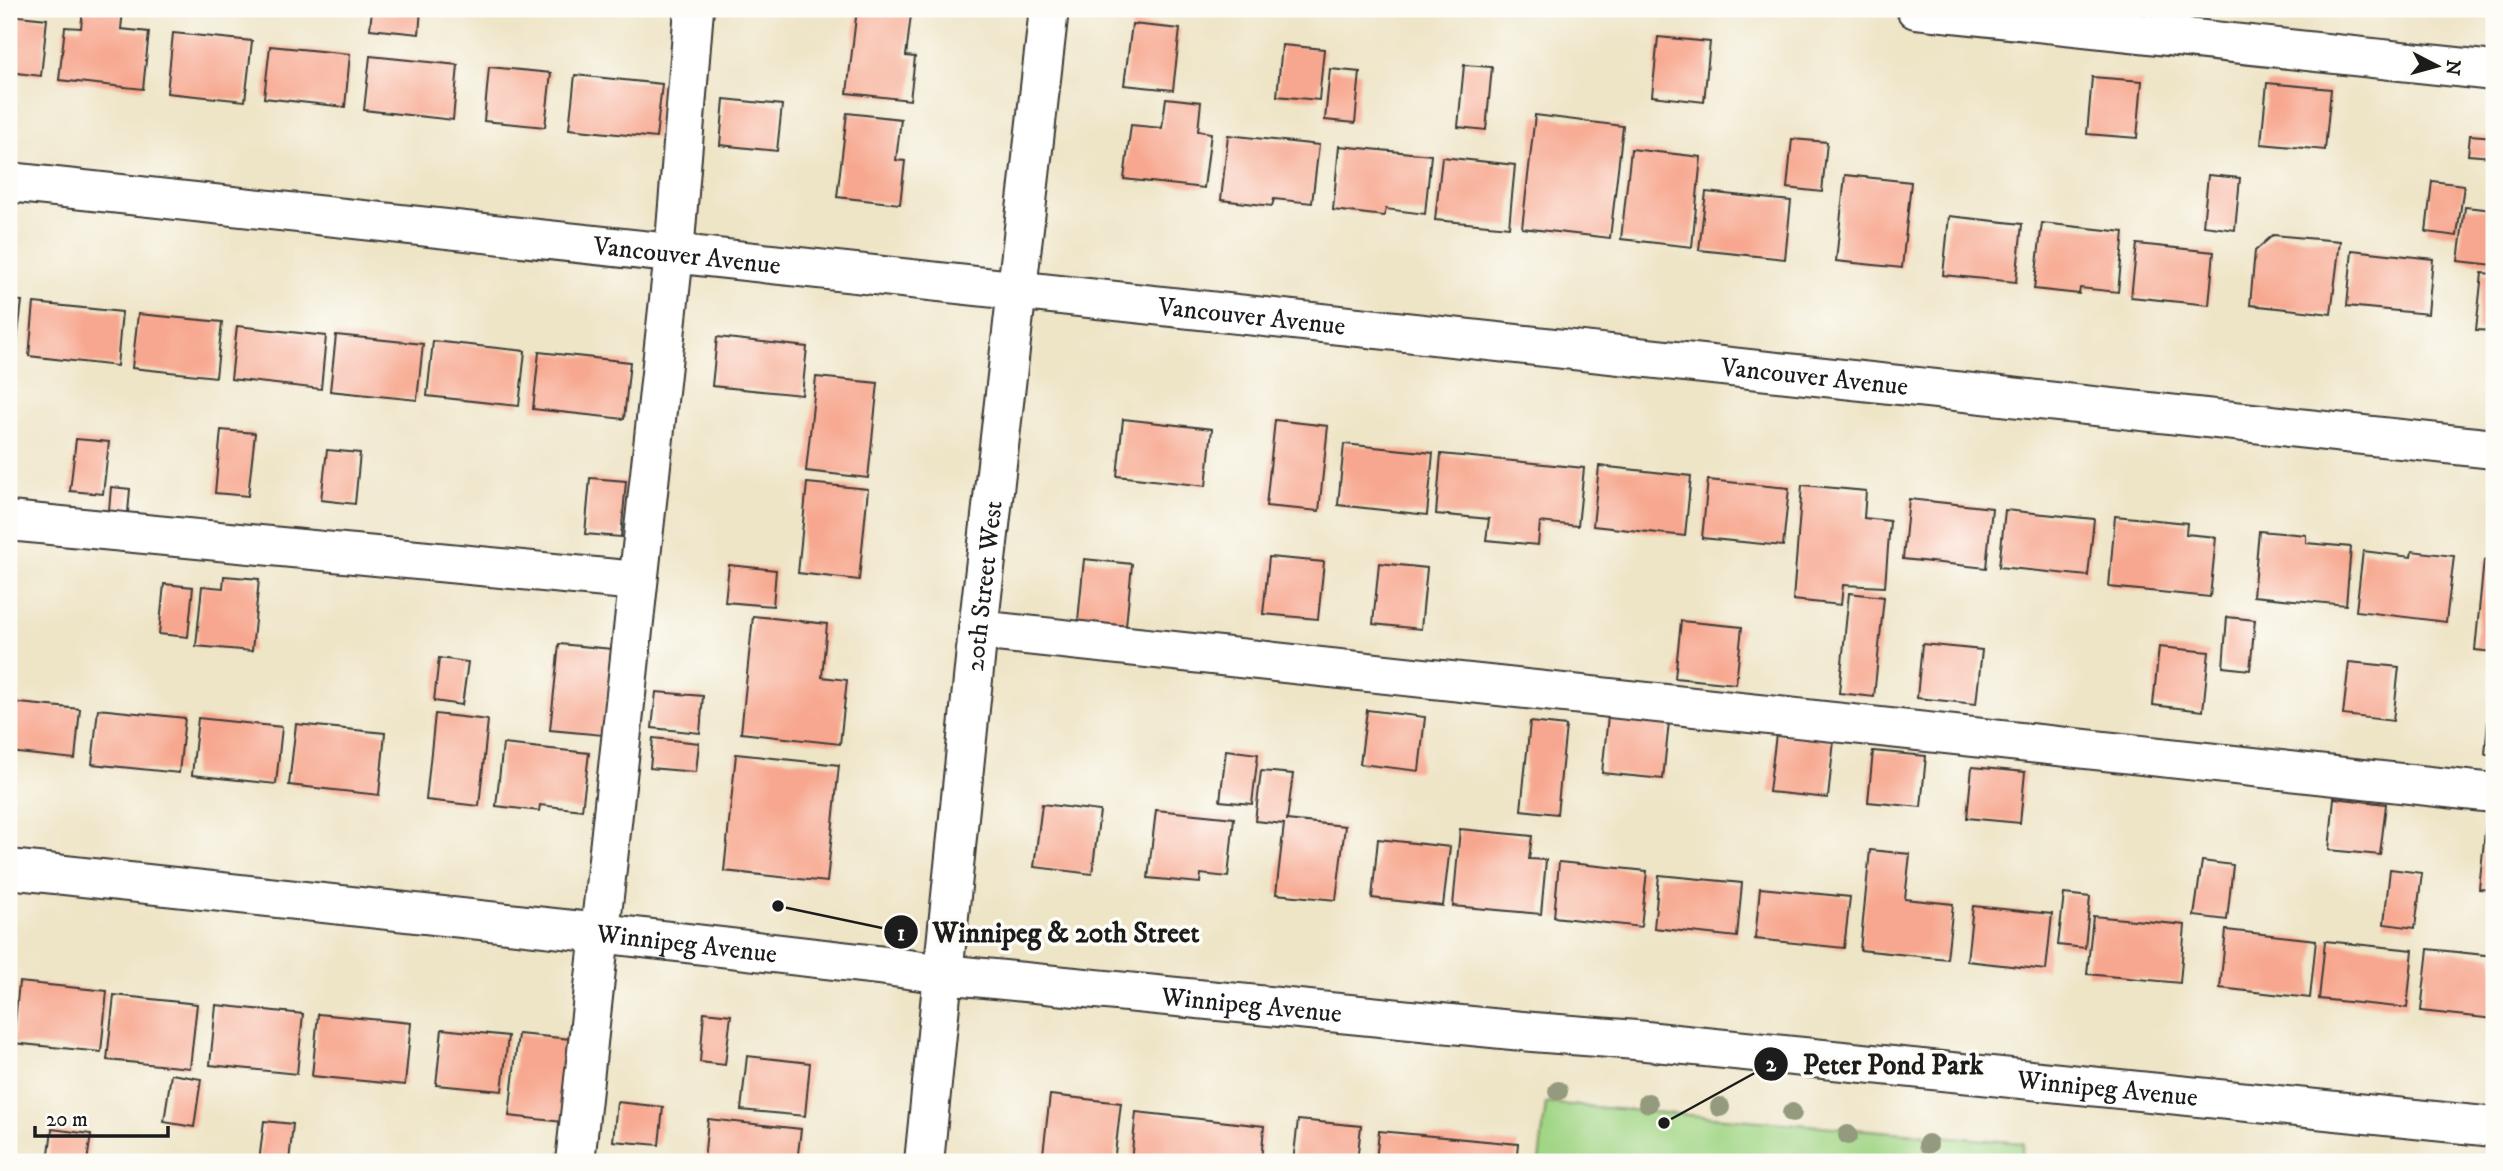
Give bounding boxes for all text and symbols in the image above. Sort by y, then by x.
north arrow [2402,32,2472,102]
text: N [2440,59,2465,77]
street label: Vancouver Avenue [591,230,782,283]
street label: Vancouver Avenue [1155,290,1347,343]
street label: Vancouver Avenue [1718,351,1910,404]
street label: 20th Street West [959,499,1011,673]
callout: Winnipeg & 20th Street [883,908,1213,957]
text: Winnipeg & 20th Street [932,916,1199,951]
street label: Winnipeg Avenue [594,918,779,971]
text: 1 [897,921,905,947]
street label: Winnipeg Avenue [1159,980,1343,1031]
callout: Peter Pond Park [1754,1039,1997,1088]
text: Peter Pond Park [1803,1048,1984,1083]
text: 2 [1766,1052,1777,1078]
street label: Winnipeg Avenue [2014,1064,2199,1115]
scale bar [35,1094,168,1138]
text: 20 m [46,1107,88,1133]

